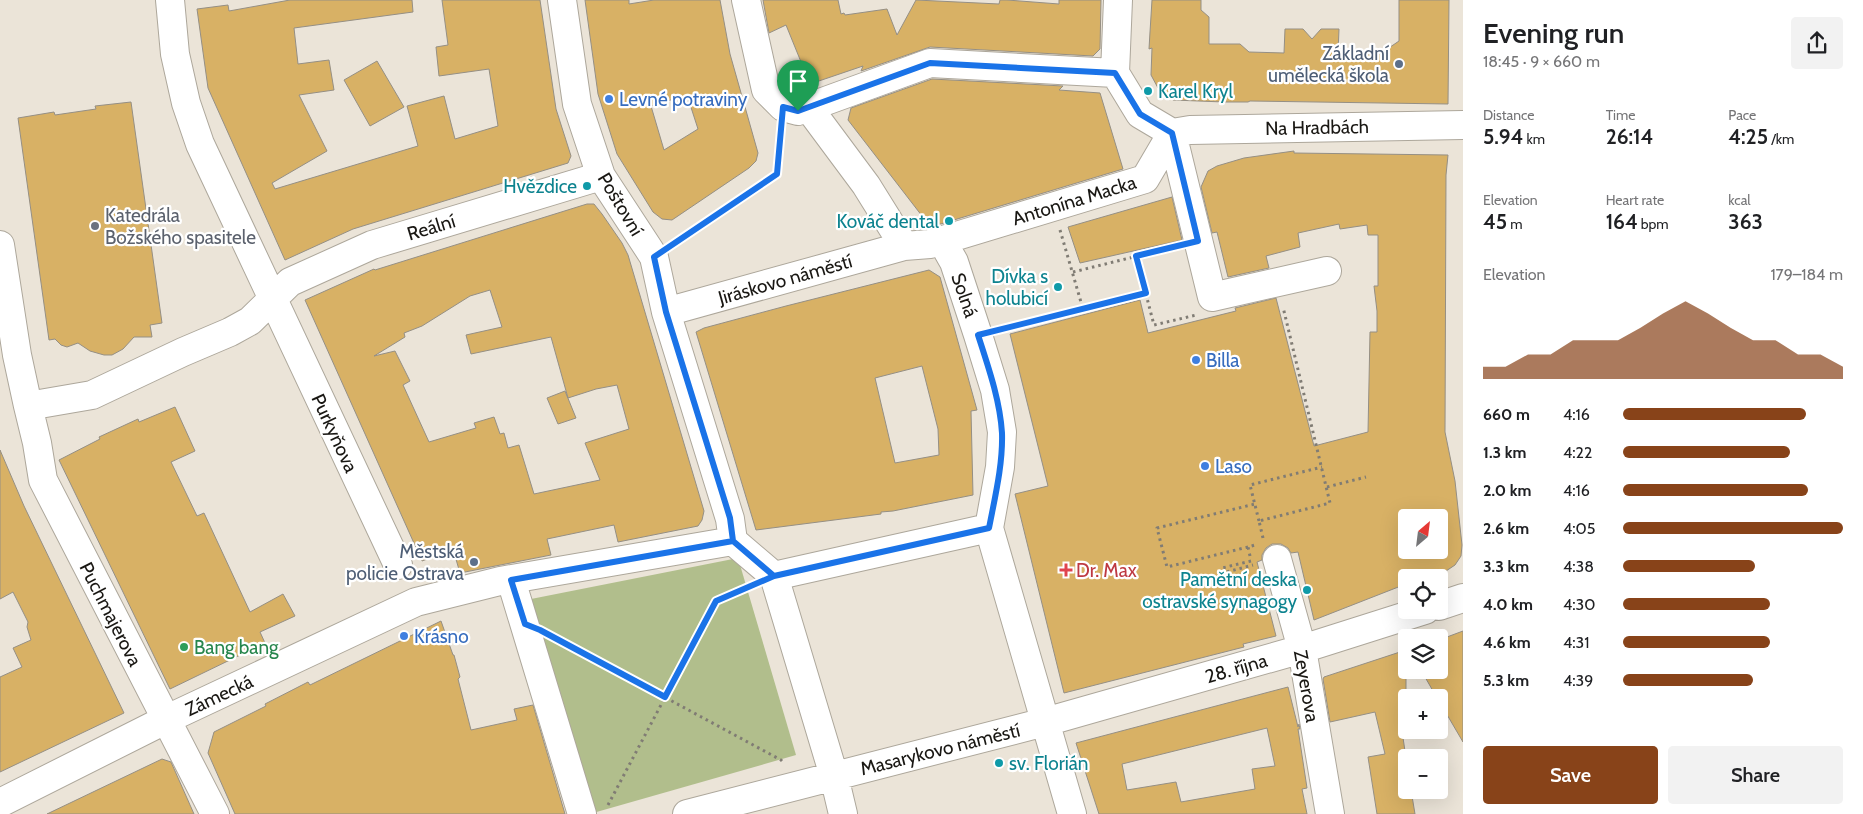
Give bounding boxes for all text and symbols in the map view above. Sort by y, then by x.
text: Evening run [1483,16,1624,50]
button: share [1791,17,1843,69]
place label: Základní umělecká škola [1268,42,1389,87]
text: 18:45 · 9 × 660 m [1483,52,1600,71]
marker: Základní umělecká škola [1393,58,1405,70]
pin [777,60,819,111]
icon: arrive [784,67,812,95]
place label: Karel Kryl [1158,80,1233,103]
marker: Karel Kryl [1142,85,1154,97]
place label: Levné potraviny [619,88,748,111]
marker: Levné potraviny [603,93,615,105]
text: Distance [1483,106,1535,124]
text: Time [1606,106,1635,124]
text: Pace [1728,106,1756,124]
street label: Na Hradbách [1265,115,1369,140]
text: 5.94 [1483,124,1523,149]
text: 26:14 [1606,124,1653,149]
text: 4:25 [1728,124,1768,149]
text: km [1523,130,1545,148]
text: /km [1768,130,1794,148]
street label: Poštovní [593,169,648,240]
street label: Antonína Macka [1009,171,1139,230]
place label: Hvězdice [503,175,577,198]
marker: Hvězdice [581,180,593,192]
text: Elevation [1483,191,1538,209]
text: Heart rate [1606,191,1664,209]
text: kcal [1728,191,1751,209]
place label: Katedrála Božského spasitele [105,204,256,249]
street label: Reální [404,209,458,246]
text: 45 [1483,209,1507,234]
text: 164 [1606,209,1638,234]
text: 363 [1728,209,1763,234]
place label: Kováč dental [837,210,940,233]
marker: Kováč dental [943,215,955,227]
text: m [1507,215,1522,233]
text: bpm [1638,215,1669,233]
marker: Katedrála Božského spasitele [89,220,101,232]
street label: Jiráskovo náměstí [715,249,855,310]
place label: Dívka s holubicí [986,265,1048,310]
text: Elevation [1483,265,1546,284]
text: 179–184 m [1770,265,1843,284]
street label: Solná [946,270,983,321]
marker: Dívka s holubicí [1052,281,1064,293]
place label: Billa [1206,349,1239,372]
marker: Billa [1190,354,1202,366]
street label: Purkyňova [306,390,363,476]
text: 660 m [1483,405,1530,424]
text: 4:16 [1563,405,1590,424]
text: 1.3 km [1483,443,1526,462]
text: 4:22 [1563,443,1592,462]
place label: Laso [1215,455,1252,478]
marker: Laso [1199,460,1211,472]
text: 2.0 km [1483,481,1531,500]
text: 4:16 [1563,481,1590,500]
north arrow [1398,509,1448,559]
map controls [1398,509,1448,799]
text: 2.6 km [1483,519,1529,538]
text: 4:05 [1563,519,1595,538]
place label: Městská policie Ostrava [346,540,464,585]
marker: Městská policie Ostrava [468,556,480,568]
text: 3.3 km [1483,557,1529,576]
text: 4:38 [1563,557,1594,576]
street label: Puchmajerova [75,558,147,670]
place label: Dr. Max [1076,559,1137,582]
marker: Dr. Max [1060,564,1072,576]
place label: Pamětní deska ostravské synagogy [1142,568,1297,613]
button: locate [1398,569,1448,619]
marker: Pamětní deska ostravské synagogy [1301,584,1313,596]
text: 4.0 km [1483,595,1533,614]
text: 4:30 [1563,595,1595,614]
place label: Krásno [414,625,469,648]
button: layers [1398,629,1448,679]
marker: Krásno [398,630,410,642]
text: 4.6 km [1483,633,1531,652]
text: 4:31 [1563,633,1589,652]
place label: Bang bang [194,636,279,659]
marker: Bang bang [178,641,190,653]
street label: Zeyerova [1289,648,1324,724]
street label: 28. října [1202,649,1270,688]
street label: Zámecká [182,670,257,721]
text: 5.3 km [1483,671,1529,690]
text: 4:39 [1563,671,1593,690]
button: + [1398,689,1448,739]
street label: Masarykovo náměstí [858,719,1022,780]
button: Save [1483,746,1658,804]
button: Share [1668,746,1843,804]
button: − [1398,749,1448,799]
place label: sv. Florián [1009,752,1088,775]
marker: sv. Florián [993,757,1005,769]

